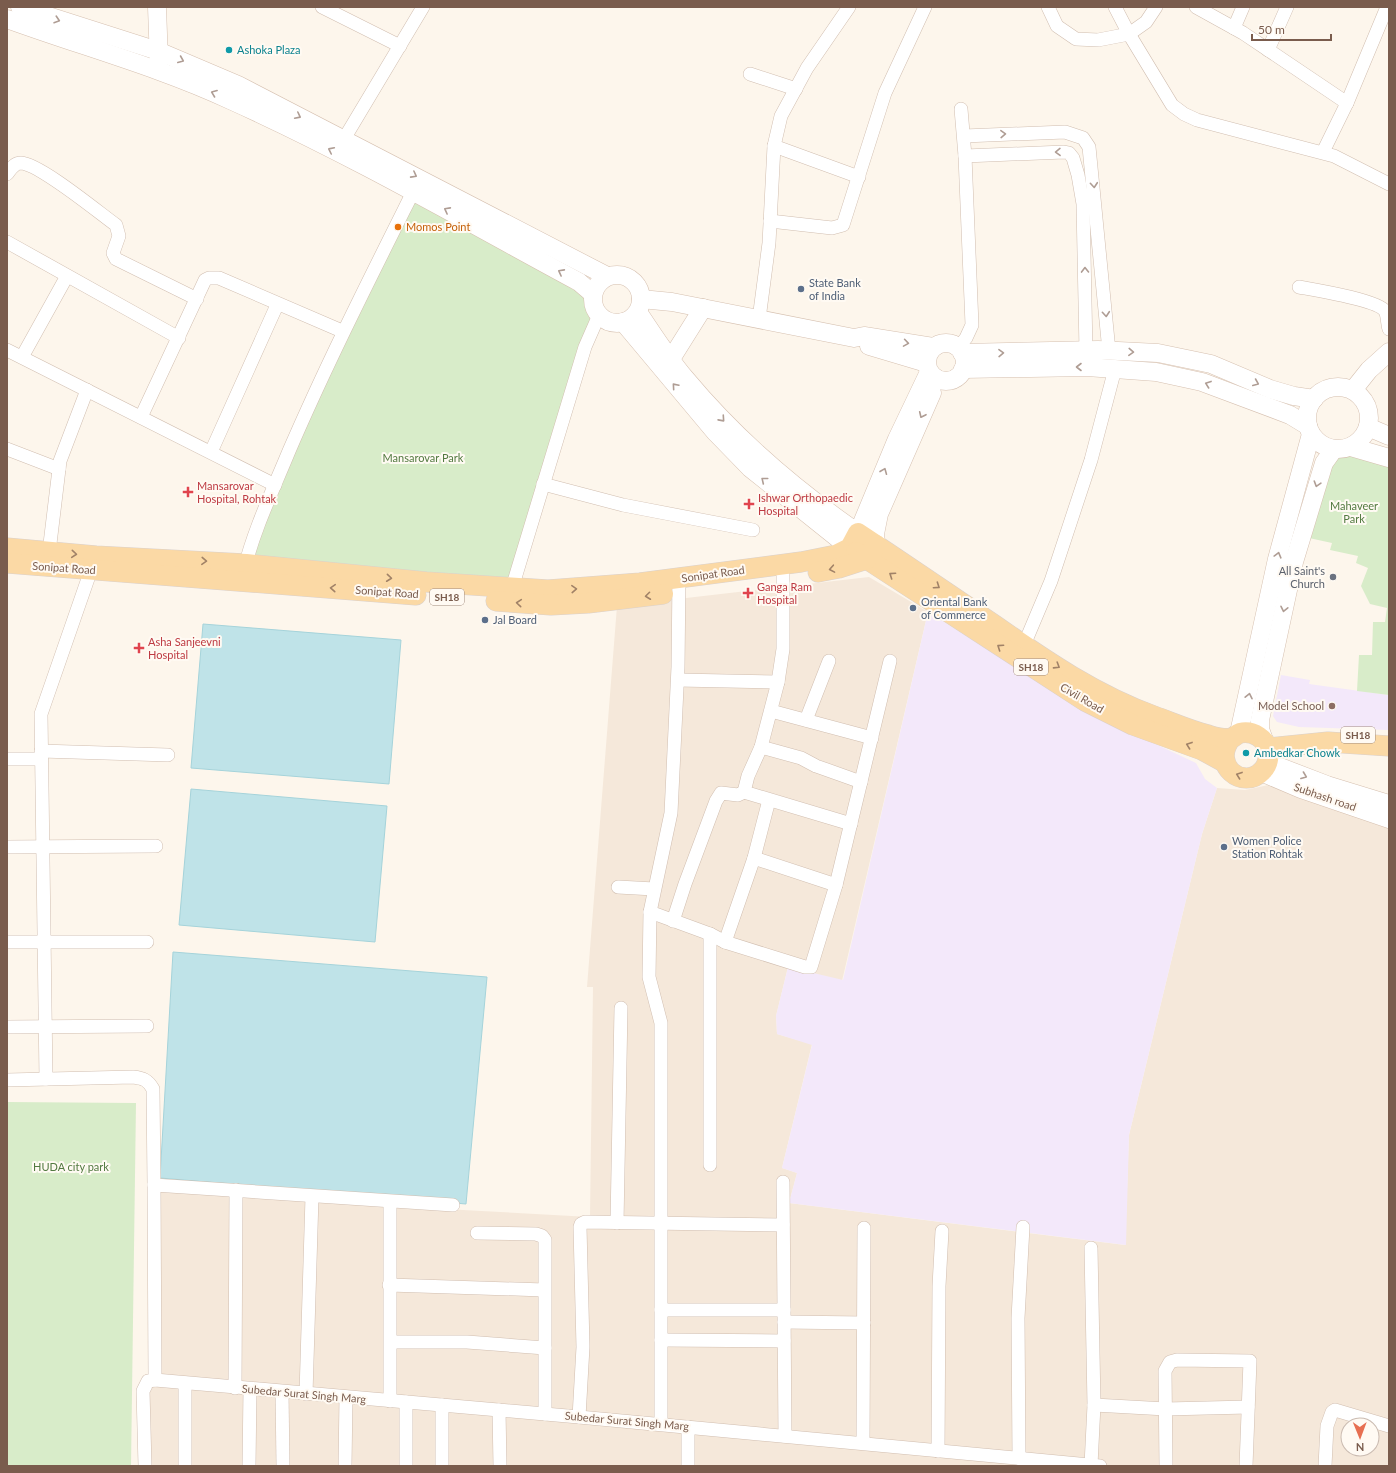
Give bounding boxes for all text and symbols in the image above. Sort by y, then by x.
one-way arrow [54,15,61,24]
scale bar [1252,16,1331,42]
text: 50 m [1258,22,1285,37]
place label: Ashoka Plaza [237,43,301,56]
marker: Ashoka Plaza [224,45,234,55]
one-way arrow [177,56,184,64]
one-way arrow [211,90,218,98]
one-way arrow [294,111,301,119]
one-way arrow [1000,130,1006,139]
one-way arrow [328,147,336,155]
one-way arrow [1055,148,1061,156]
one-way arrow [410,170,417,178]
one-way arrow [1089,182,1098,188]
one-way arrow [443,208,451,215]
place label: Momos Point [406,220,470,233]
marker: Momos Point [393,222,403,232]
one-way arrow [1081,267,1089,273]
one-way arrow [558,269,565,277]
place label: State Bank of India [809,276,861,302]
marker: State Bank of India [796,284,806,294]
one-way arrow [1101,311,1110,317]
one-way arrow [903,338,910,347]
one-way arrow [998,348,1004,357]
one-way arrow [1128,348,1134,356]
one-way arrow [1076,363,1082,371]
one-way arrow [1252,378,1260,386]
one-way arrow [1204,381,1211,389]
one-way arrow [673,383,680,390]
one-way arrow [919,411,927,418]
one-way arrow [717,415,724,422]
park label: Mansarovar Park [383,451,464,464]
one-way arrow [879,468,887,475]
one-way arrow [762,478,769,485]
place label: Mansarovar Hospital, Rohtak [197,479,277,505]
one-way arrow [1313,480,1322,487]
marker: Mansarovar Hospital, Rohtak [182,486,194,498]
place label: Ishwar Orthopaedic Hospital [758,491,853,517]
marker: Ishwar Orthopaedic Hospital [743,498,755,510]
park label: Mahaveer Park [1330,499,1378,525]
one-way arrow [71,549,77,558]
one-way arrow [1273,551,1282,558]
one-way arrow [201,557,207,566]
street label: Sonipat Road [32,559,96,576]
street label: Sonipat Road [680,563,745,584]
place label: All Saint's Church [1279,564,1325,590]
one-way arrow [829,565,836,573]
one-way arrow [889,572,896,580]
marker: All Saint's Church [1328,572,1338,582]
one-way arrow [386,574,392,583]
place label: Ganga Ram Hospital [757,580,812,606]
one-way arrow [933,581,940,589]
street label: Sonipat Road [355,583,419,600]
one-way arrow [330,584,337,593]
one-way arrow [571,584,577,593]
marker: Ganga Ram Hospital [742,587,754,599]
road number: SH18 [430,589,464,605]
one-way arrow [645,591,651,600]
place label: Oriental Bank of Commerce [921,595,988,621]
one-way arrow [516,598,522,607]
marker: Oriental Bank of Commerce [908,603,918,613]
one-way arrow [1281,606,1289,613]
place label: Jal Board [493,613,537,626]
marker: Jal Board [480,615,490,625]
place label: Asha Sanjeevni Hospital [148,635,221,661]
marker: Asha Sanjeevni Hospital [133,642,145,654]
one-way arrow [997,644,1004,652]
road number: SH18 [1014,659,1048,675]
one-way arrow [1053,662,1060,669]
street label: Civil Road [1058,680,1106,715]
one-way arrow [1244,692,1252,699]
place label: Model School [1258,699,1324,712]
marker: Model School [1327,701,1337,711]
road number: SH18 [1341,727,1375,743]
one-way arrow [1186,741,1193,750]
place label: Ambedkar Chowk [1254,746,1341,759]
marker: Ambedkar Chowk [1241,748,1251,758]
one-way arrow [1236,772,1243,780]
one-way arrow [1300,772,1307,780]
street label: Subhash road [1292,780,1358,813]
place label: Women Police Station Rohtak [1232,834,1303,860]
marker: Women Police Station Rohtak [1219,842,1229,852]
park label: HUDA city park [33,1160,109,1173]
street label: Subedar Surat Singh Marg [241,1382,367,1405]
street label: Subedar Surat Singh Marg [564,1409,690,1432]
north arrow [1340,1417,1380,1457]
text: N [1356,1441,1365,1454]

